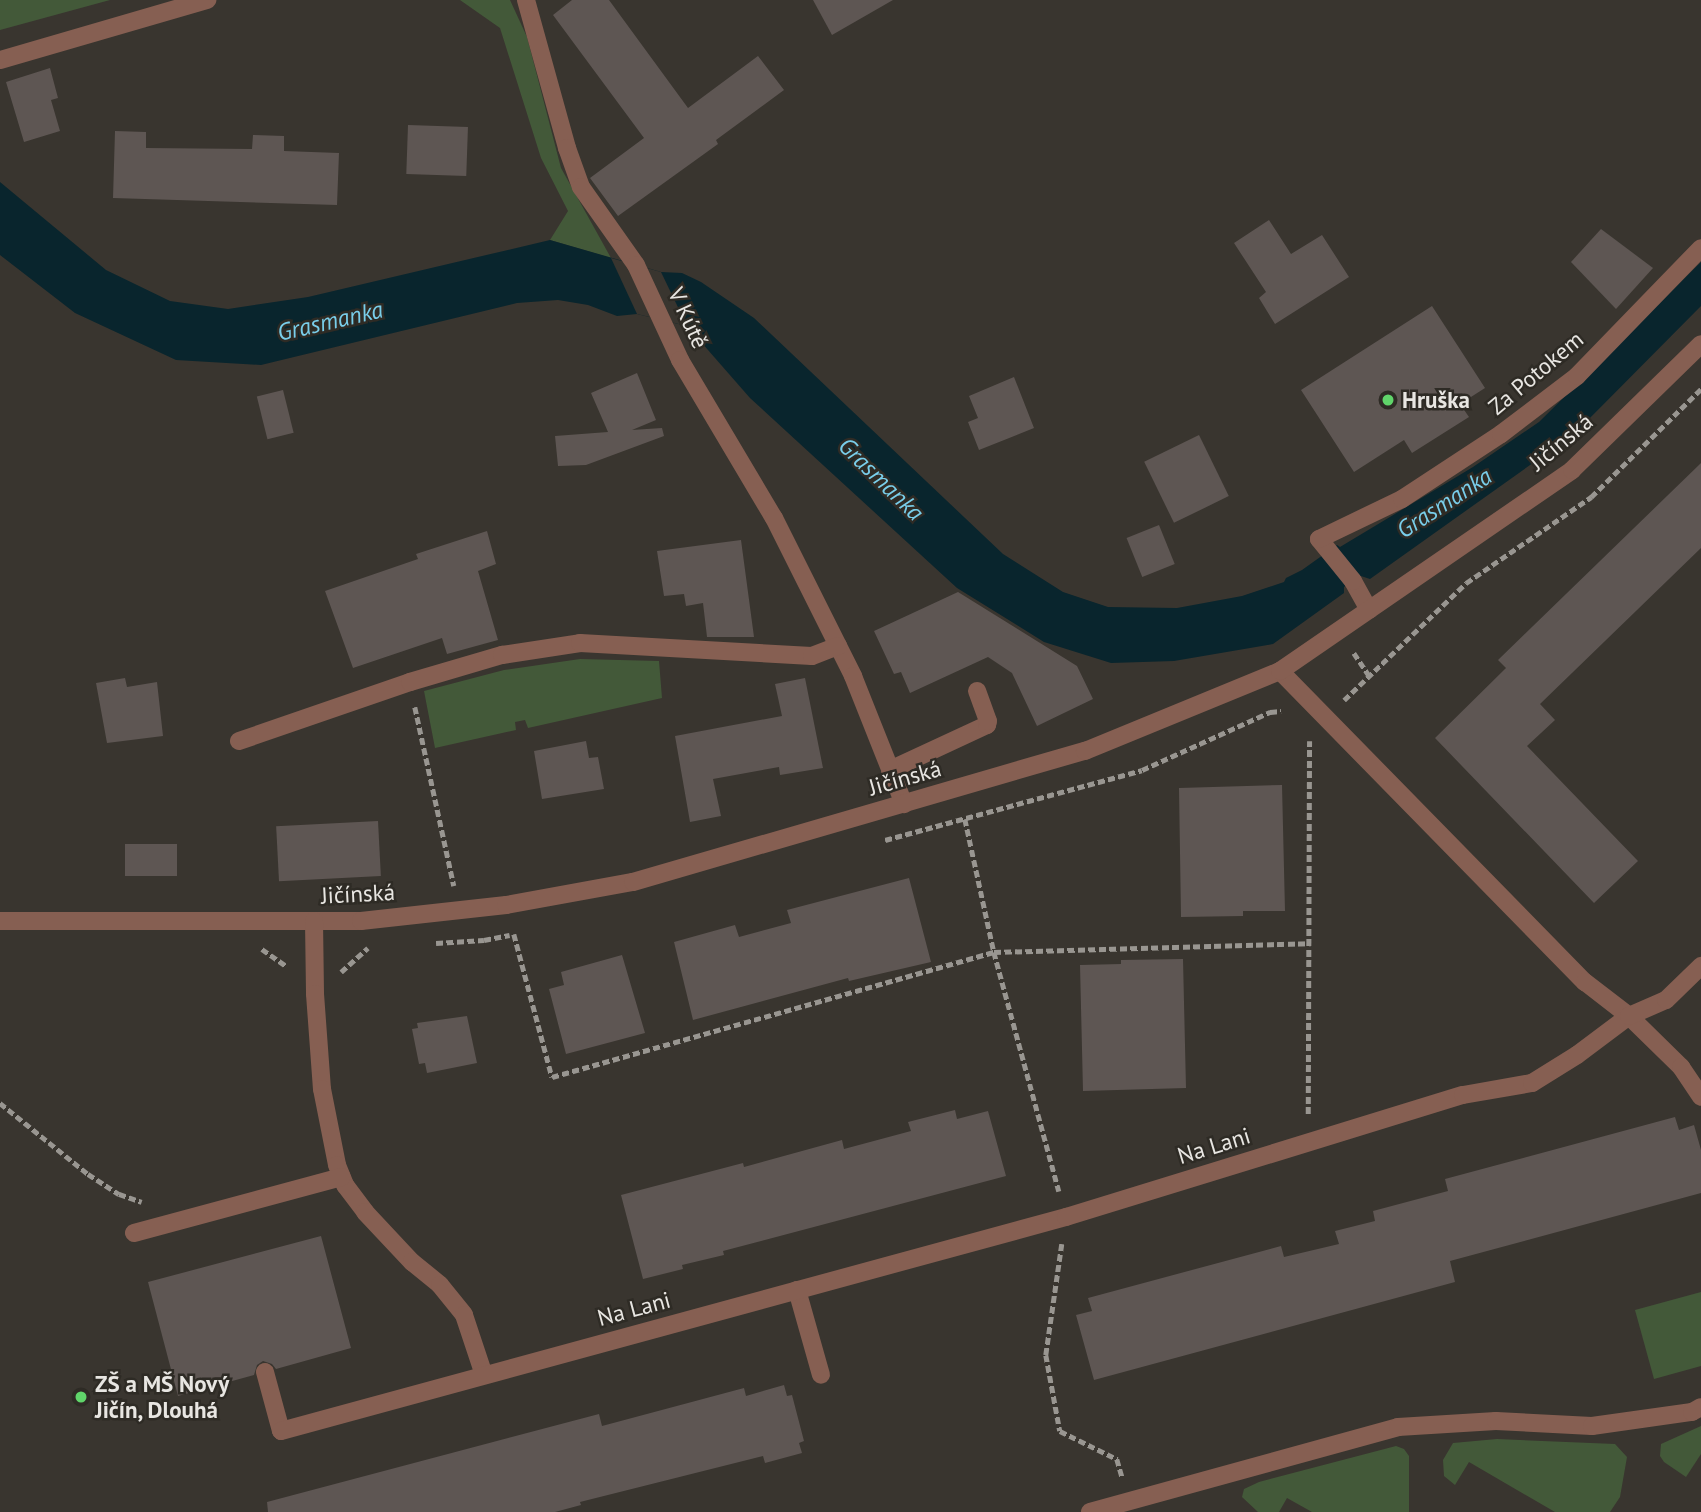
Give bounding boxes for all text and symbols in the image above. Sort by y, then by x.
street label: V Kútě [662,283,714,353]
water label: Grasmanka [274,295,386,347]
street label: Za Potokem [1483,325,1589,421]
place label: Hruška [1402,386,1470,414]
marker: Hruška [1380,392,1396,408]
street label: Jičínská [1524,408,1598,476]
water label: Grasmanka [832,431,930,527]
water label: Grasmanka [1391,462,1497,544]
street label: Jičínská [866,755,944,801]
street label: Jičínská [320,878,396,910]
street label: Na Lani [1174,1122,1254,1170]
street label: Na Lani [594,1286,674,1332]
place label: ZŠ a MŠ Nový Jičín, Dlouhá [95,1370,229,1424]
marker: ZŠ a MŠ Nový Jičín, Dlouhá [73,1389,89,1405]

